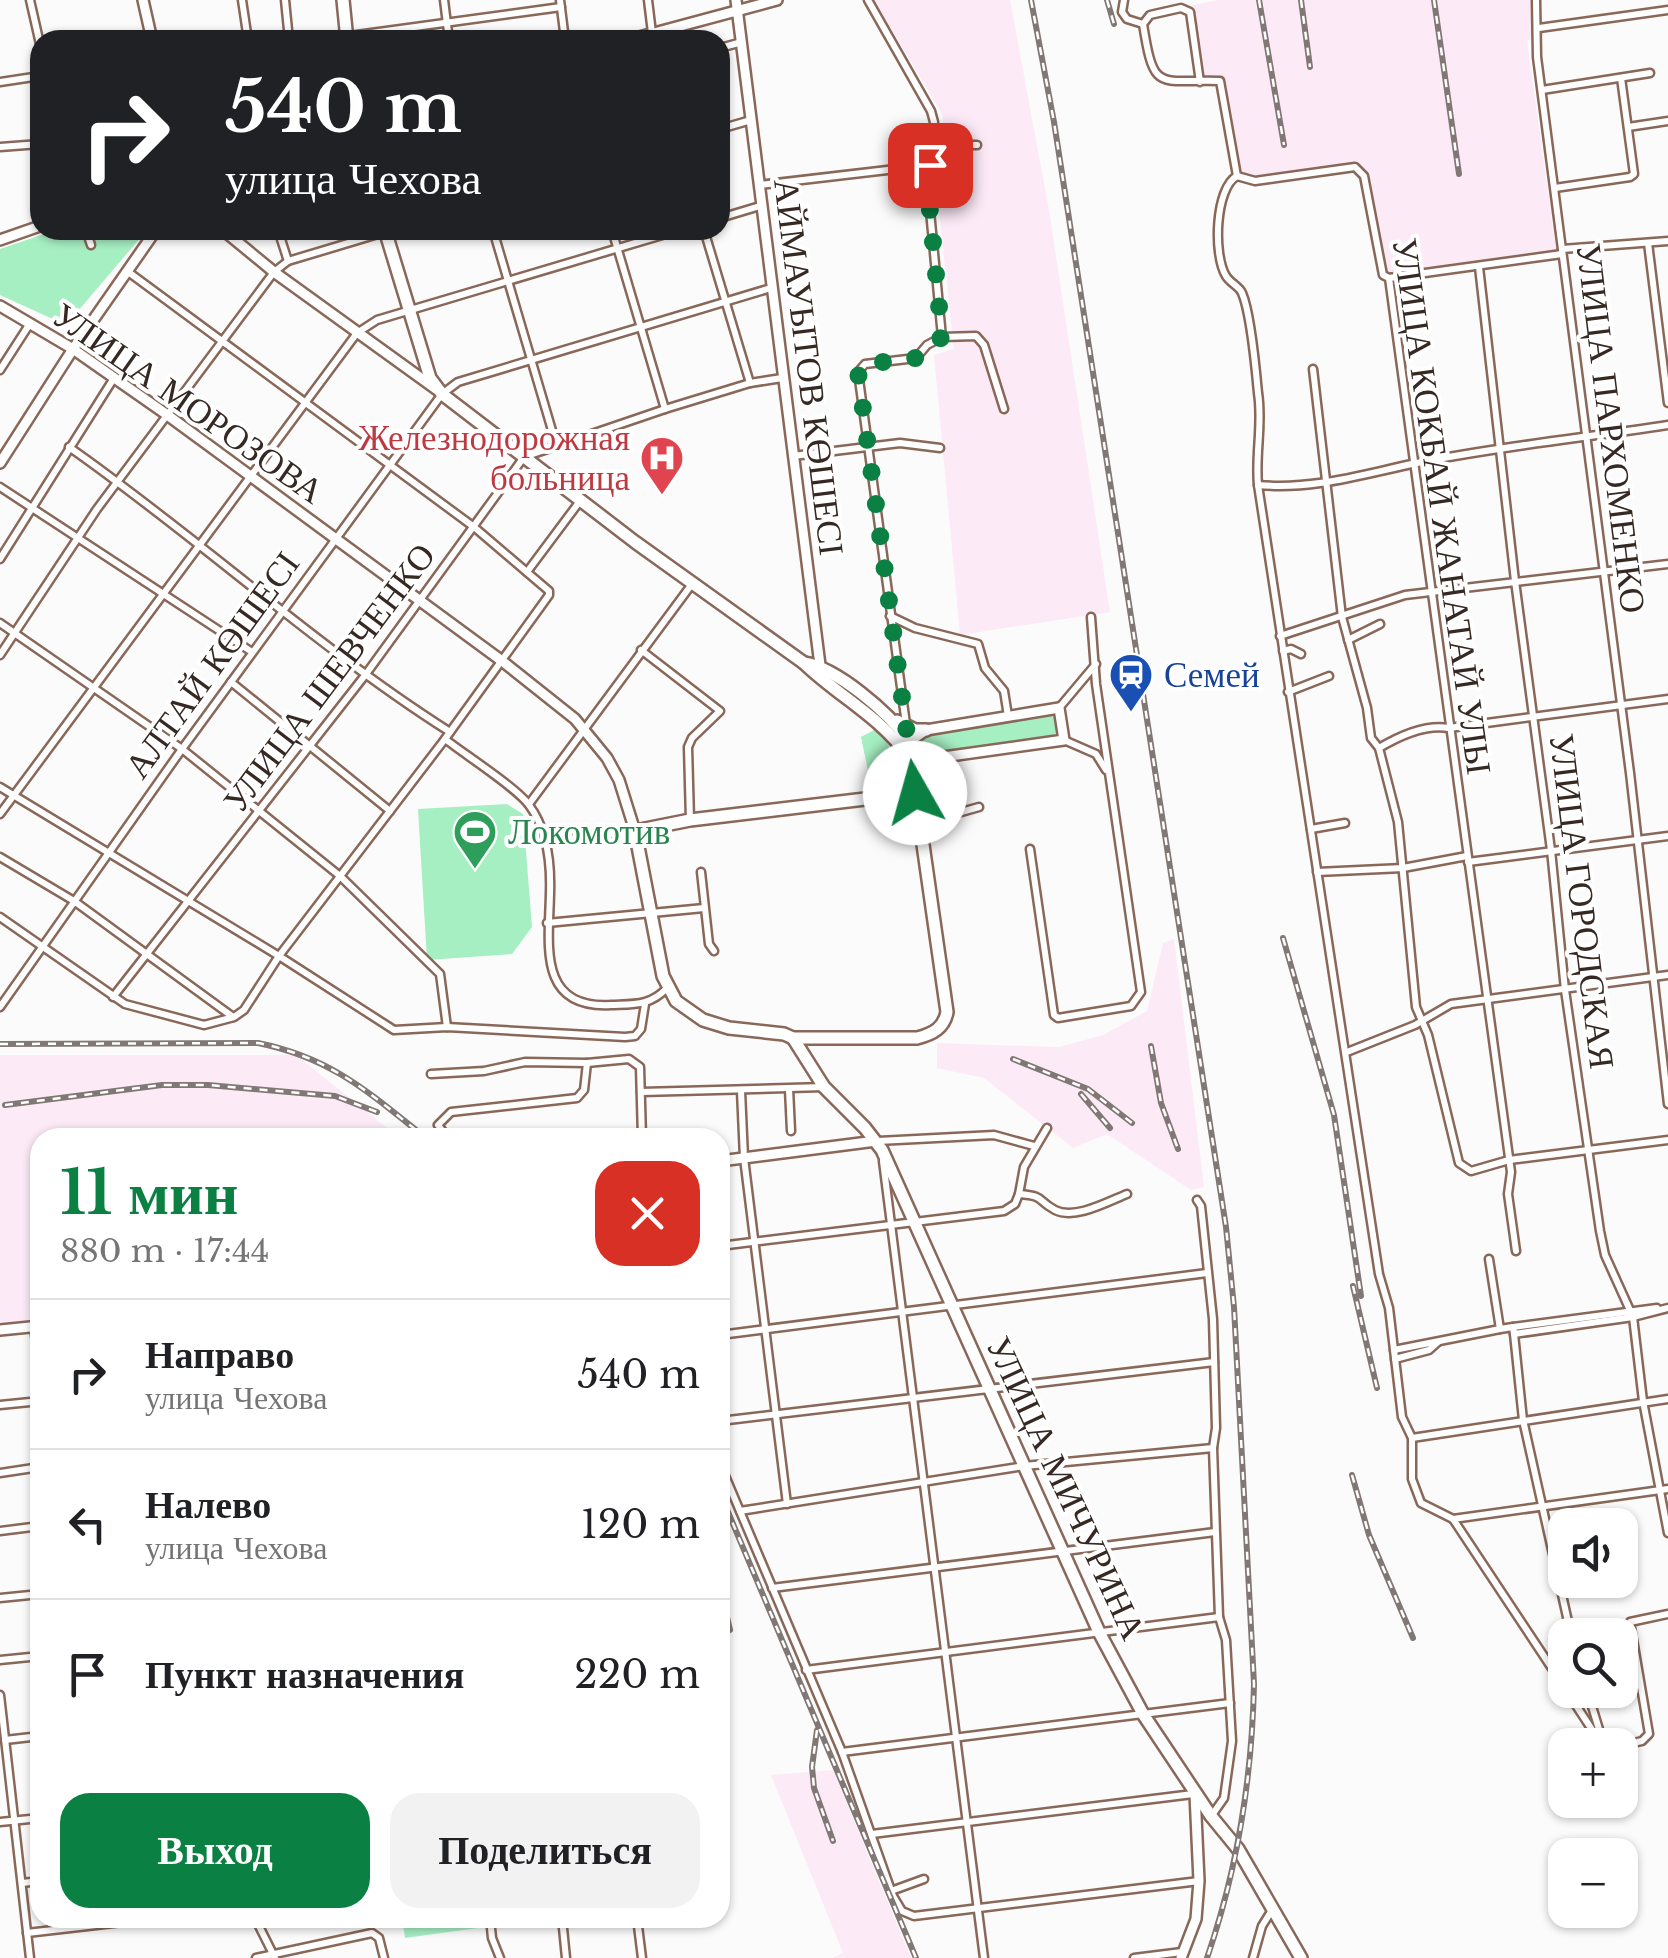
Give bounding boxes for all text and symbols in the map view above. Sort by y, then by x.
text: 540 m [225,64,462,151]
icon: right [60,70,190,200]
pin [888,123,973,208]
icon: arrive [903,138,958,193]
text: улица Чехова [225,150,482,206]
street label: АЙМАУЫТОВ КӨШЕСІ [765,176,854,558]
street label: УЛИЦА КОКБАЙ ЖАНАТАЙ УЛЫ [1384,235,1501,777]
street label: УЛИЦА ПАРХОМЕНКО [1567,241,1656,615]
street label: УЛИЦА МОРОЗОВА [44,293,333,513]
place label: Железнодорожная больница [358,416,630,499]
hospital icon: Железнодорожная больница [639,435,685,496]
street label: УЛИЦА ШЕВЧЕНКО [213,535,444,821]
street label: АЛТАЙ КӨШЕСІ [115,543,308,786]
station icon: Семей [1108,652,1154,713]
place label: Семей [1164,653,1260,696]
street label: УЛИЦА ГОРОДСКАЯ [1541,731,1624,1071]
position arrow [863,741,967,845]
sports icon: Локомотив [452,809,498,870]
place label: Локомотив [508,810,670,853]
text: 11 мин [60,1156,238,1230]
button: close [595,1161,700,1266]
text: 880 m · 17:44 [60,1231,270,1271]
street label: УЛИЦА МИЧУРИНА [977,1329,1156,1647]
text: Направо [145,1331,294,1378]
icon: right [60,1347,115,1402]
text: 540 m [577,1351,700,1398]
text: улица Чехова [145,1378,327,1418]
text: Налево [145,1481,271,1528]
icon: left [60,1497,115,1552]
text: 120 m [581,1501,700,1548]
map controls [1548,1508,1638,1928]
button: sound [1548,1508,1638,1598]
text: улица Чехова [145,1528,327,1568]
button: search [1548,1618,1638,1708]
icon: arrive [60,1647,115,1702]
text: Пункт назначения [145,1651,464,1698]
text: 220 m [574,1651,700,1698]
button: + [1548,1728,1638,1818]
button: Выход [60,1793,370,1908]
button: Поделиться [390,1793,700,1908]
button: − [1548,1838,1638,1928]

